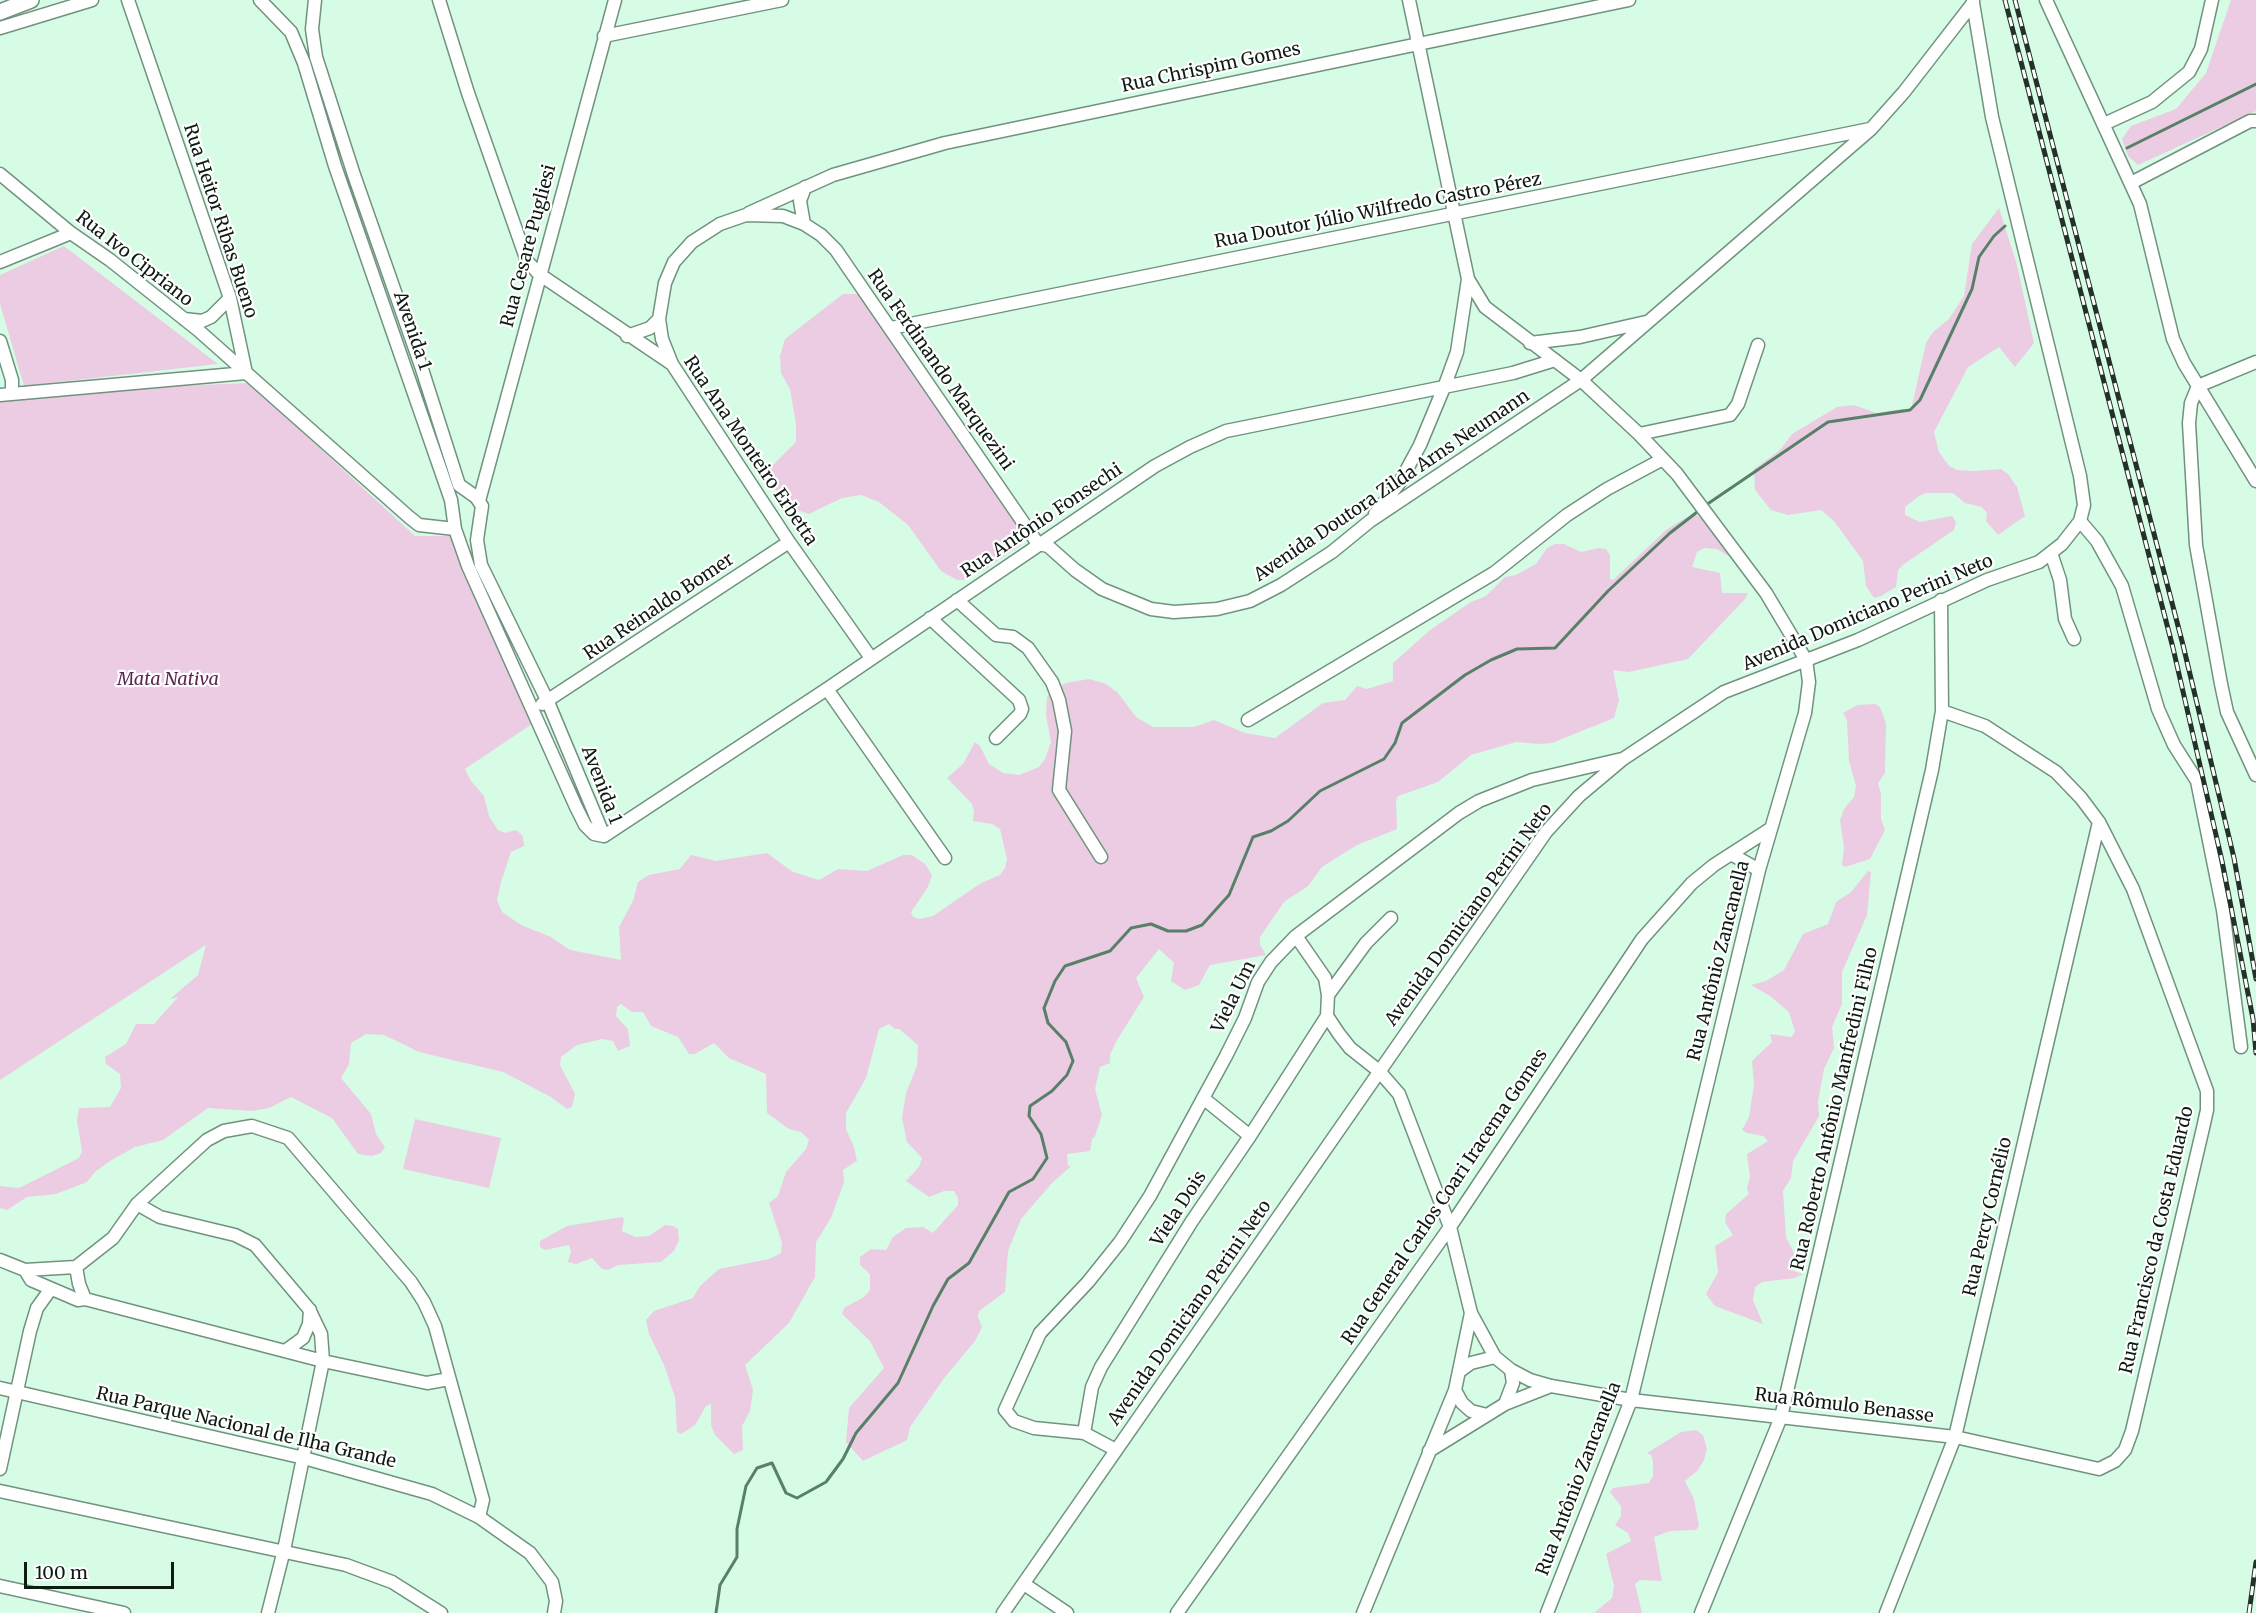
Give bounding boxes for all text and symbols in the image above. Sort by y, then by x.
street label: Rua Chrispim Gomes [1119,38,1303,98]
street label: Rua Heitor Ribas Bueno [178,121,262,321]
street label: Rua Cesare Pugliesi [497,162,561,330]
street label: Rua Doutor Júlio Wilfredo Castro Pérez [1213,169,1543,253]
street label: Rua Ivo Cipriano [71,207,197,311]
street label: Rua Ferdinando Marquezini [862,265,1018,475]
street label: Avenida 1 [388,289,436,373]
street label: Rua Ana Monteiro Erbetta [678,352,822,550]
street label: Avenida Doutora Zilda Arns Neumann [1250,385,1534,587]
street label: Rua Antônio Fonsechi [957,459,1127,583]
street label: Rua Reinaldo Bomer [580,549,738,665]
street label: Avenida Domiciano Perini Neto [1740,550,1996,676]
park label: Mata Nativa [117,669,219,691]
street label: Avenida 1 [576,743,626,827]
street label: Avenida Domiciano Perini Neto [1381,800,1557,1030]
street label: Rua Antônio Zancanella [1684,859,1754,1063]
street label: Rua Roberto Antônio Manfredini Filho [1787,945,1883,1273]
street label: Viela Um [1207,958,1261,1036]
street label: Rua General Carlos Coari Iracema Gomes [1338,1045,1552,1349]
street label: Rua Francisco da Costa Eduardo [2116,1104,2198,1376]
street label: Rua Percy Cornélio [1959,1135,2017,1299]
street label: Viela Dois [1147,1167,1211,1251]
street label: Avenida Domiciano Perini Neto [1104,1196,1276,1430]
street label: Rua Antônio Zancanella [1532,1379,1626,1579]
street label: Rua Parque Nacional de Ilha Grande [94,1383,398,1473]
street label: Rua Rômulo Benasse [1753,1384,1935,1428]
scale bar [27,1550,177,1588]
text: 100 m [35,1561,88,1584]

